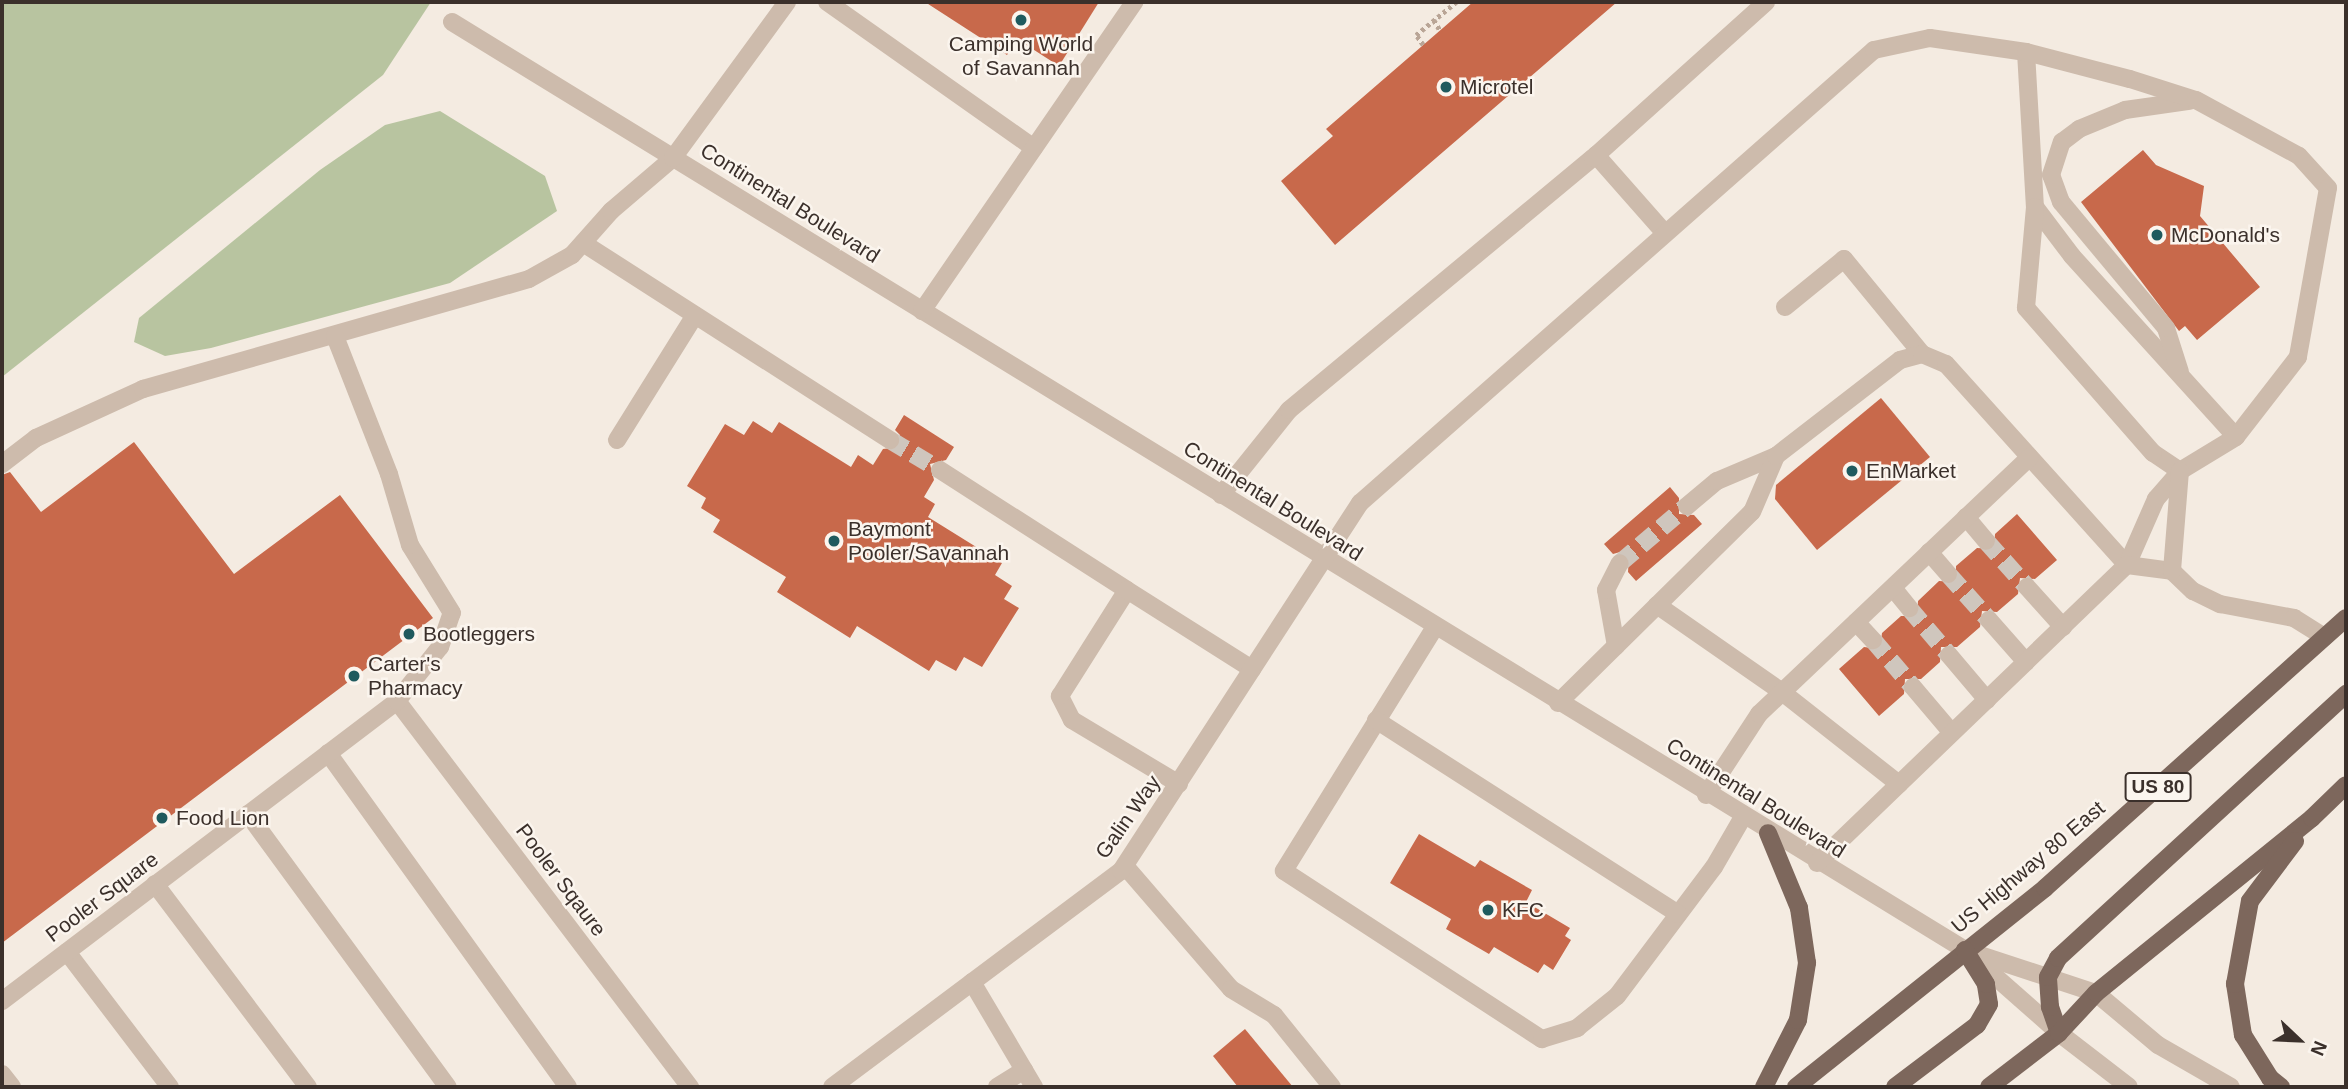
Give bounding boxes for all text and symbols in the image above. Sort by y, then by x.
marker: Camping World of Savannah [1013,12,1029,28]
place label: Camping World of Savannah [949,31,1093,81]
place label: Microtel [1460,74,1534,100]
marker: Microtel [1438,79,1454,95]
street label: Continental Boulevard [696,138,884,268]
place label: McDonald's [2171,222,2280,248]
marker: McDonald's [2149,227,2165,243]
street label: Continental Boulevard [1179,436,1367,566]
place label: EnMarket [1866,458,1956,484]
marker: EnMarket [1844,463,1860,479]
place label: Baymont Pooler/Savannah [848,516,1009,566]
marker: Baymont Pooler/Savannah [826,533,842,549]
place label: Bootleggers [423,621,535,647]
marker: Bootleggers [401,626,417,642]
place label: Carter's Pharmacy [368,651,463,701]
marker: Carter's Pharmacy [346,668,362,684]
street label: Continental Boulevard [1662,733,1850,863]
street label: Galin Way [1090,770,1166,864]
road number: US 80 [2123,772,2193,802]
street label: US Highway 80 East [1946,795,2110,939]
place label: Food Lion [176,805,269,831]
marker: Food Lion [154,810,170,826]
street label: Pooler Sqaure [511,819,611,941]
street label: Pooler Square [41,847,163,947]
place label: KFC [1502,897,1544,923]
marker: KFC [1480,902,1496,918]
north arrow [2264,1005,2334,1075]
text: N [2306,1038,2331,1059]

